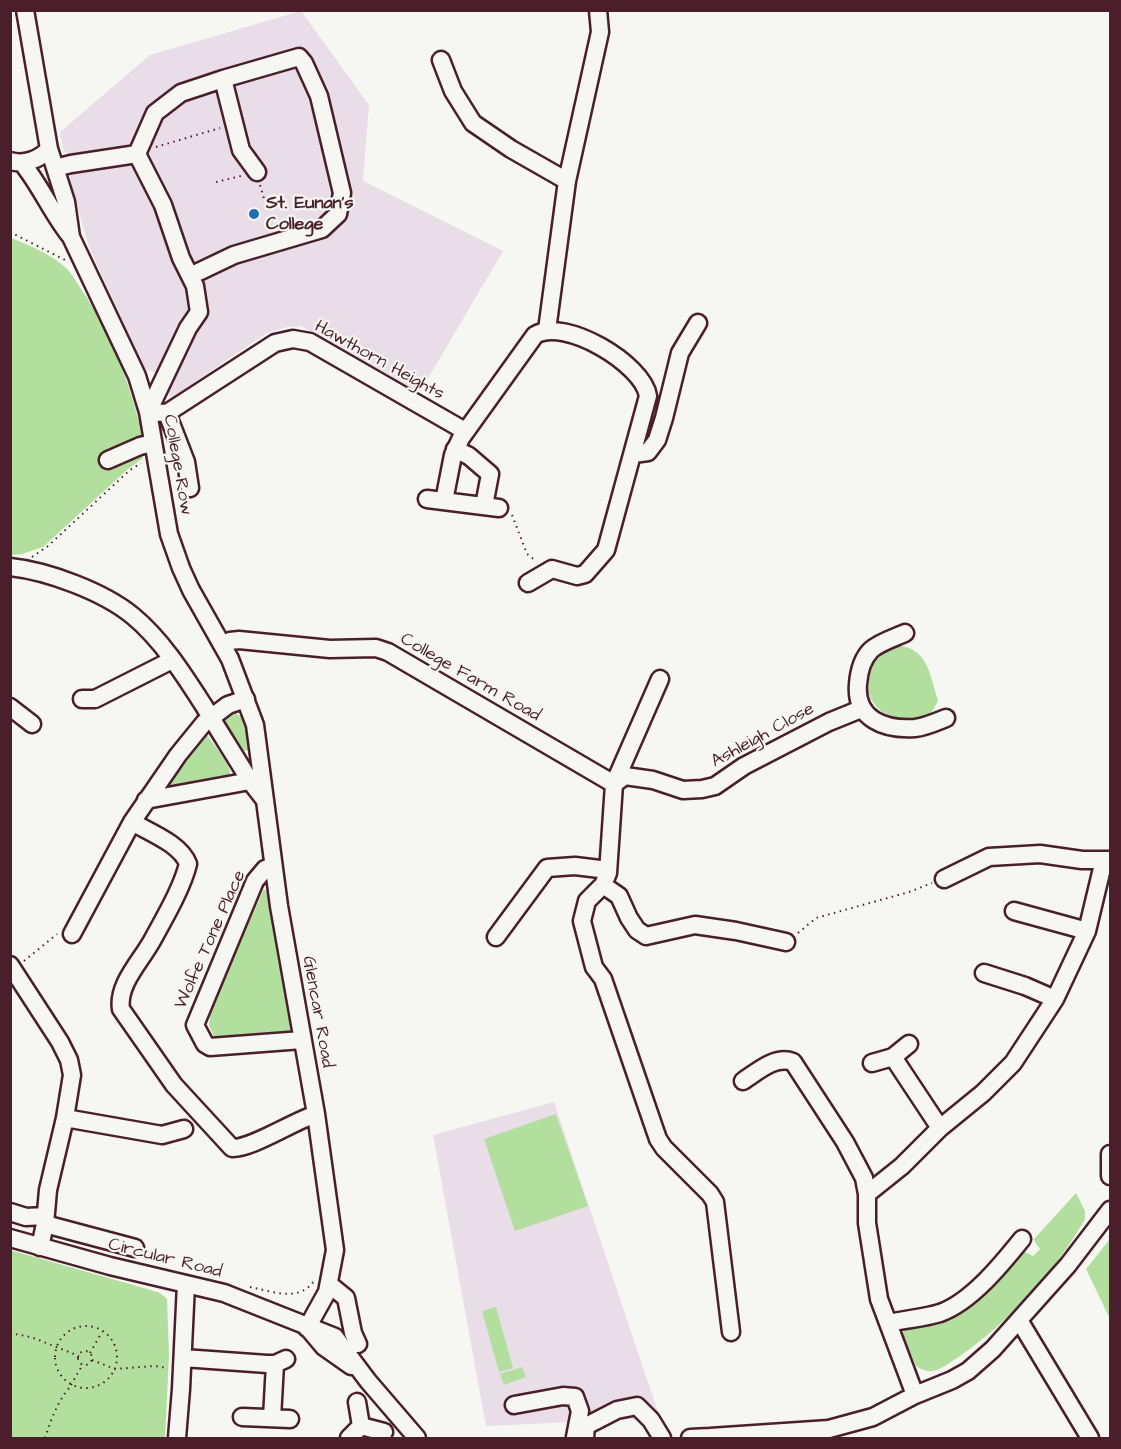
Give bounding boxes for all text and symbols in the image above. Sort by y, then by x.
place label: St. Eunan's College [266,193,353,236]
marker: St. Eunan's College [247,207,261,221]
street label: Hawthorn Heights [310,316,448,406]
street label: College Row [158,413,196,517]
street label: College Farm Road [396,629,544,727]
street label: Ashleigh Close [708,699,818,773]
street label: Wolfe Tone Place [171,867,251,1013]
street label: Glencar Road [297,954,337,1070]
street label: Circular Road [106,1234,224,1284]

